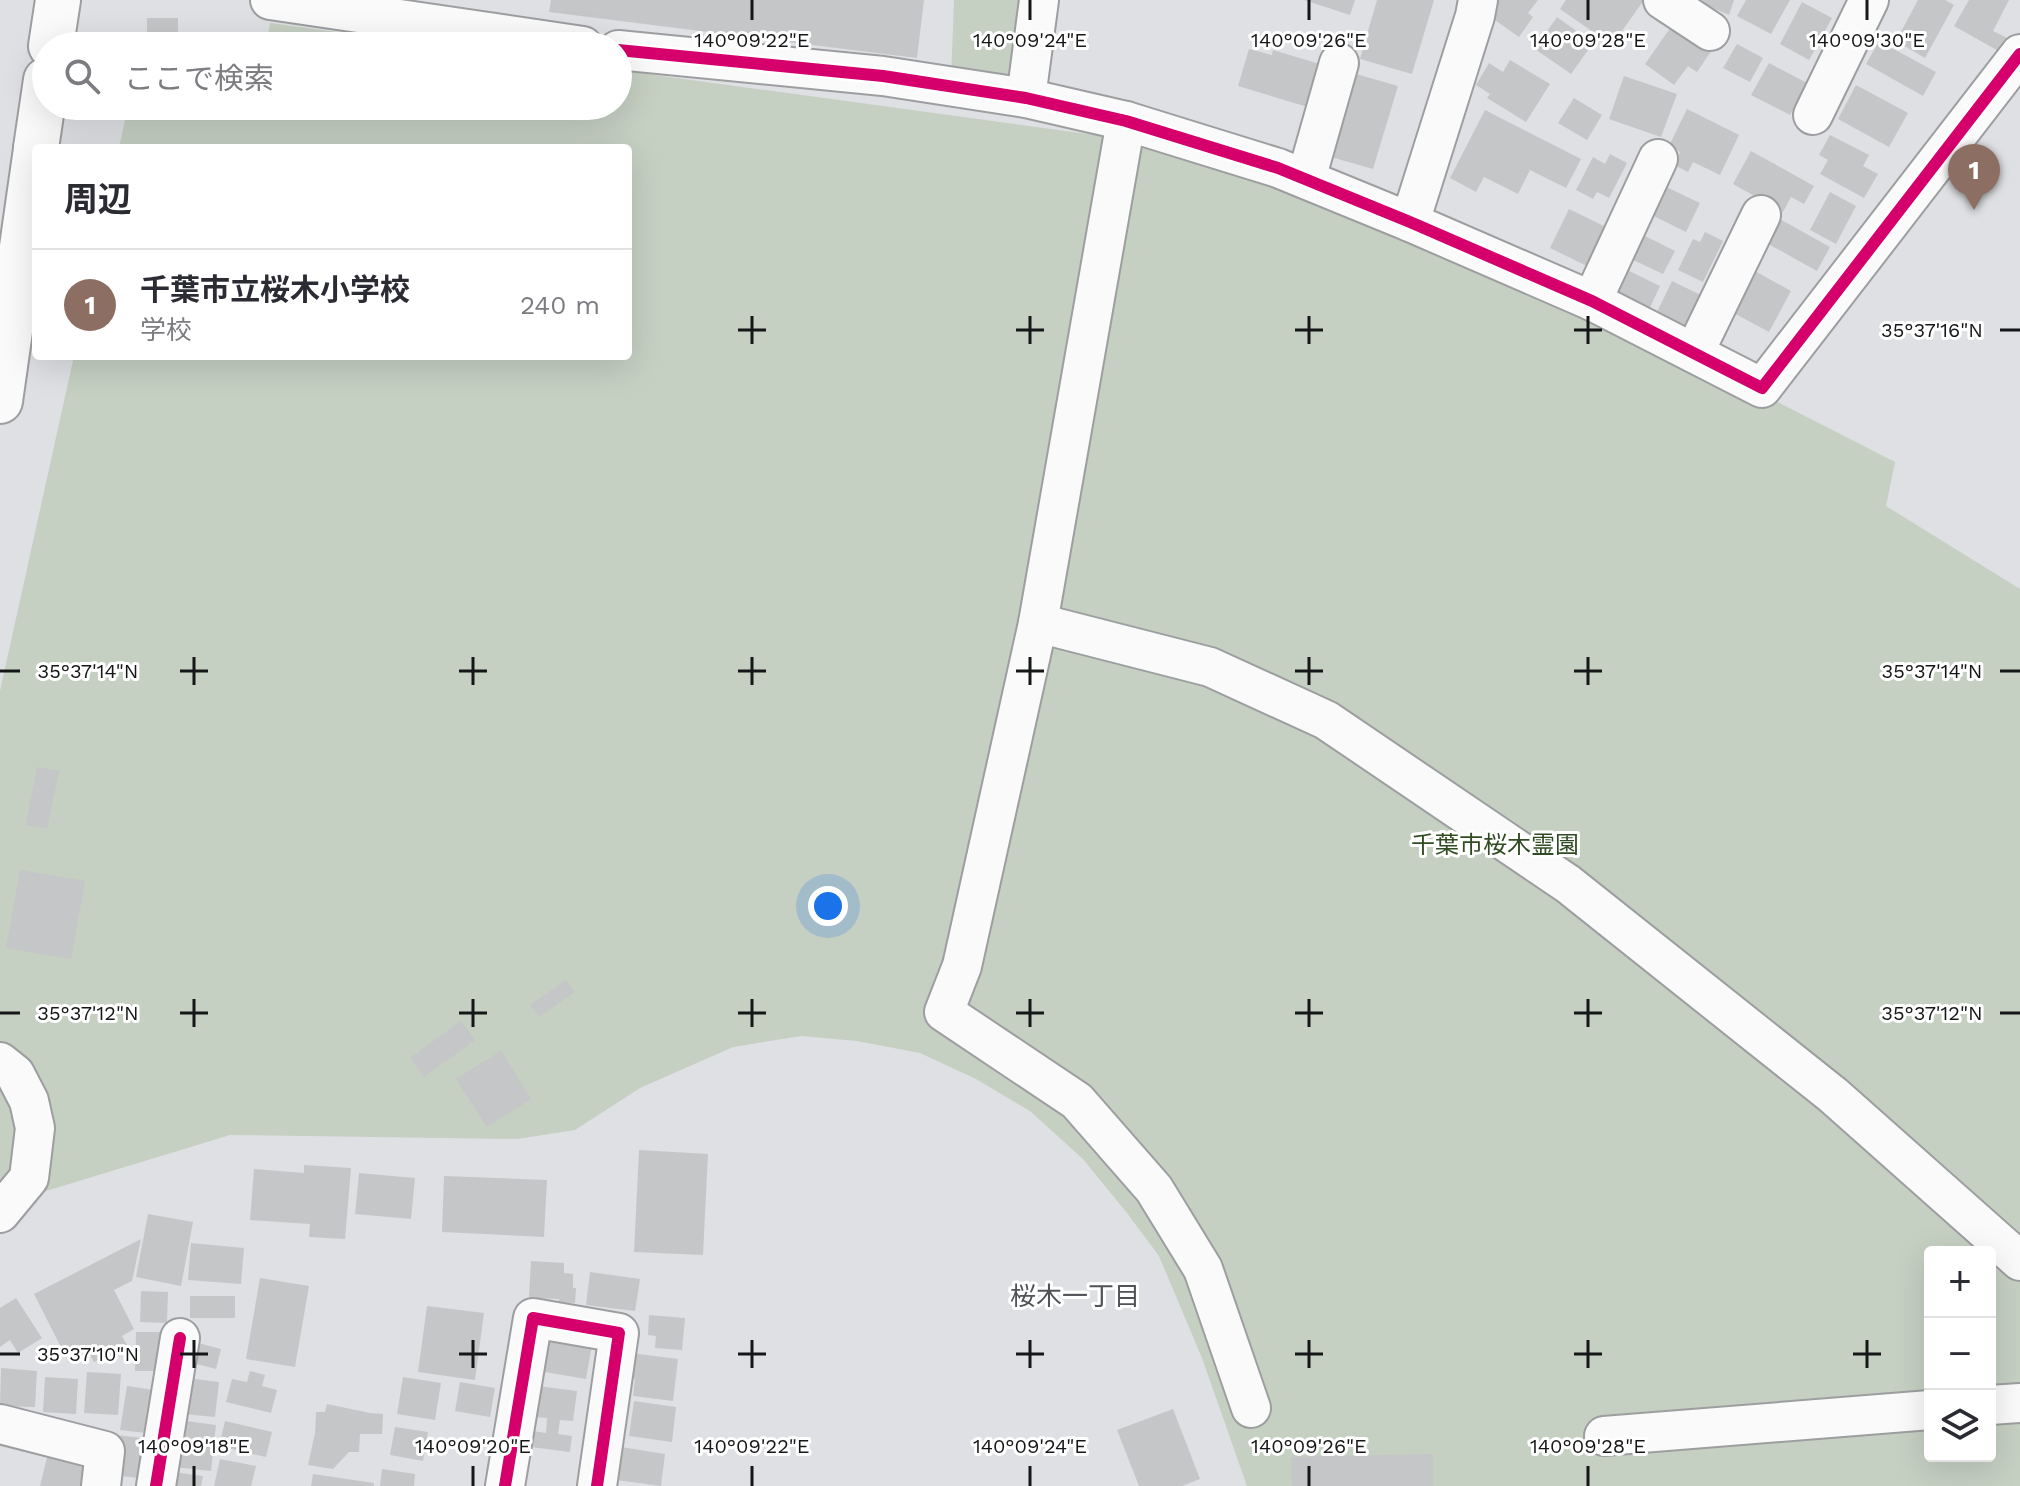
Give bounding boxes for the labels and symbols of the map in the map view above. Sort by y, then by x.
text: 140°09'22"E [694,28,810,52]
text: 140°09'24"E [973,28,1087,52]
text: 140°09'26"E [1251,28,1367,52]
text: 140°09'28"E [1530,28,1646,52]
text: 140°09'30"E [1809,28,1925,52]
pin: 1 [1948,144,2000,210]
text: 35°37'16"N [1881,318,1983,342]
text: 35°37'14"N [37,659,139,683]
text: 35°37'14"N [1881,659,1983,683]
park label: 千葉市桜木霊園 [1411,831,1579,859]
your location [808,886,848,926]
text: 35°37'12"N [37,1001,139,1025]
text: 35°37'12"N [1881,1001,1983,1025]
district label: 桜木一丁目 [1010,1281,1140,1311]
text: 35°37'10"N [37,1342,139,1366]
text: 140°09'18"E [138,1434,250,1458]
text: 140°09'20"E [415,1434,531,1458]
text: 140°09'22"E [694,1434,810,1458]
text: 140°09'24"E [973,1434,1087,1458]
text: 140°09'26"E [1251,1434,1367,1458]
text: 140°09'28"E [1530,1434,1646,1458]

